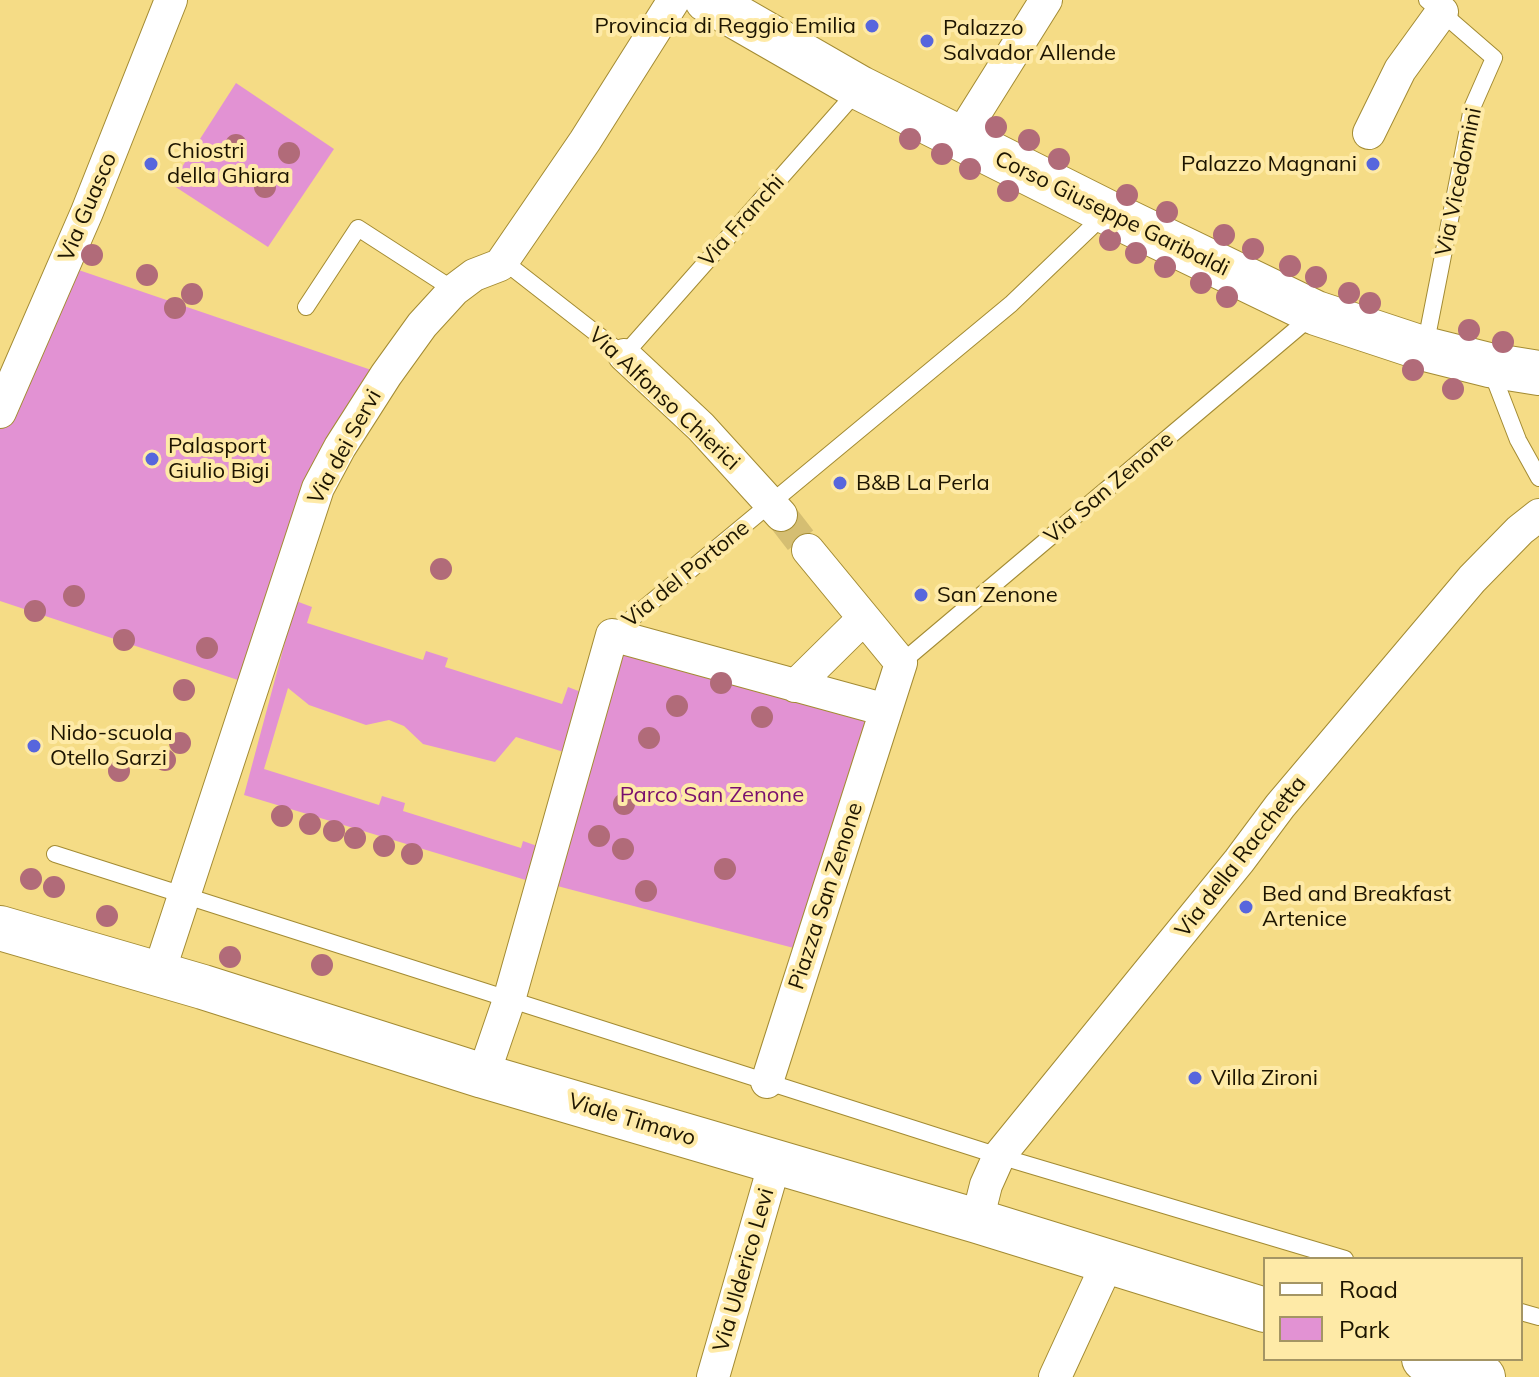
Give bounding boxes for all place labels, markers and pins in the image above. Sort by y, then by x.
place label: Provincia di Reggio Emilia [594,13,856,39]
place label: Palazzo Salvador Allende [943,15,1116,66]
marker: Provincia di Reggio Emilia [863,17,881,35]
marker: Palazzo Salvador Allende [918,32,936,50]
place label: Chiostri della Ghiara [167,138,290,190]
place label: Palazzo Magnani [1181,151,1357,177]
marker: Chiostri della Ghiara [142,155,160,173]
marker: Palazzo Magnani [1364,155,1382,173]
place label: Palasport Giulio Bigi [168,433,269,484]
marker: Palasport Giulio Bigi [143,450,161,468]
place label: B&B La Perla [856,470,990,496]
marker: B&B La Perla [831,474,849,492]
place label: San Zenone [937,582,1058,608]
marker: San Zenone [912,586,930,604]
place label: Nido-scuola Otello Sarzi [50,720,173,772]
marker: Nido-scuola Otello Sarzi [25,737,43,755]
place label: Bed and Breakfast Artenice [1262,881,1451,932]
marker: Bed and Breakfast Artenice [1237,898,1255,916]
place label: Villa Zironi [1211,1065,1318,1091]
marker: Villa Zironi [1186,1069,1204,1087]

